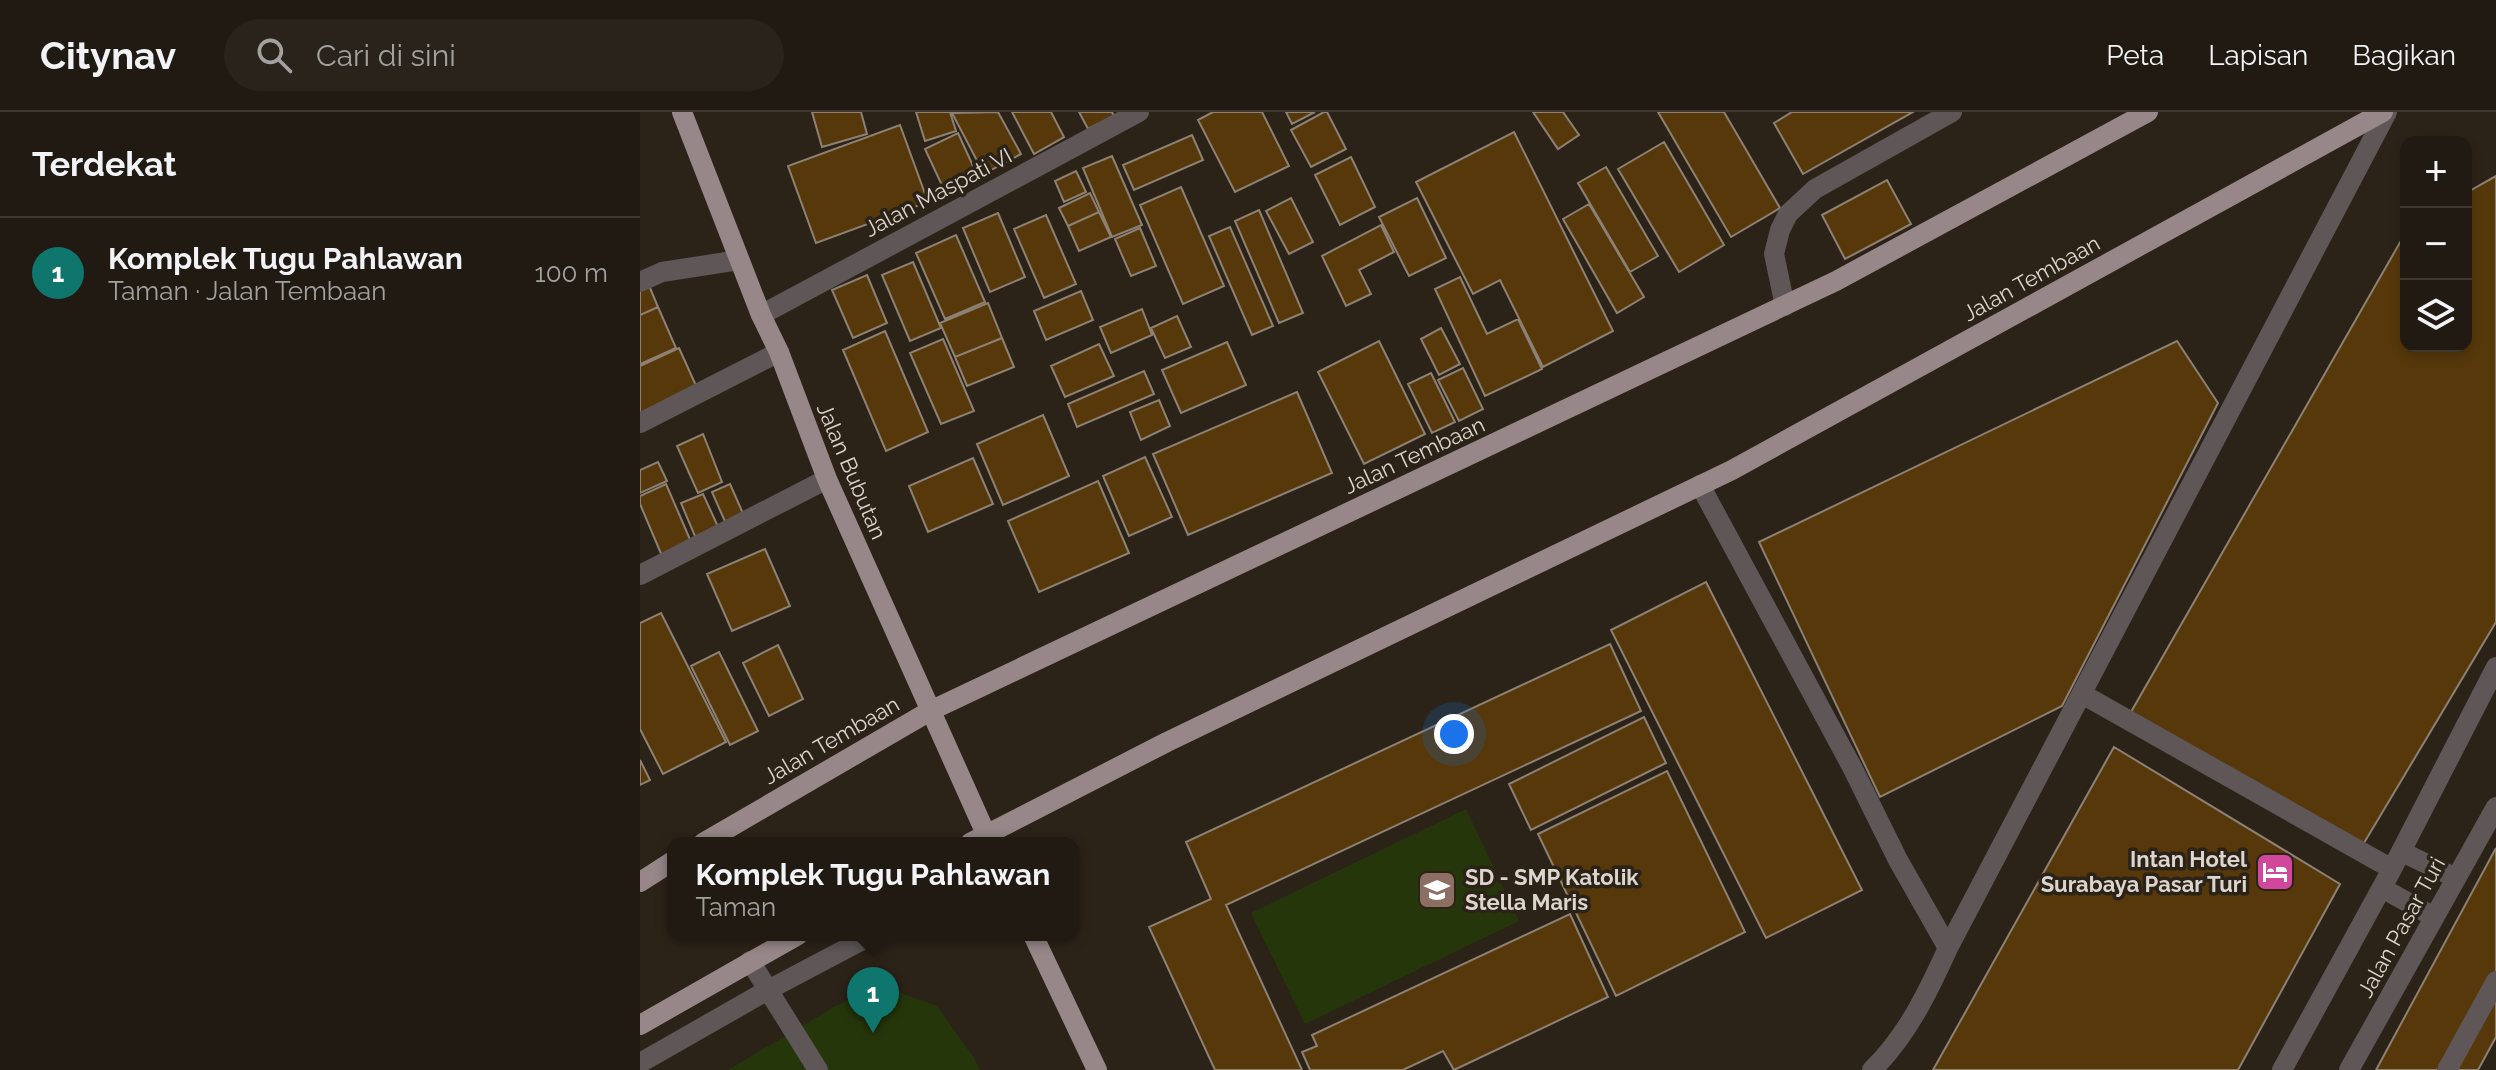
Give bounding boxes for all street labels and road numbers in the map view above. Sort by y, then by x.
street label: Jalan Maspati VI [860,142,1016,242]
street label: Jalan Tembaan [1958,230,2104,326]
street label: Jalan Bubutan [812,399,892,543]
street label: Jalan Tembaan [1339,411,1489,499]
street label: Jalan Tembaan [758,691,904,789]
street label: Jalan Pasar Turi [2352,852,2450,1002]

